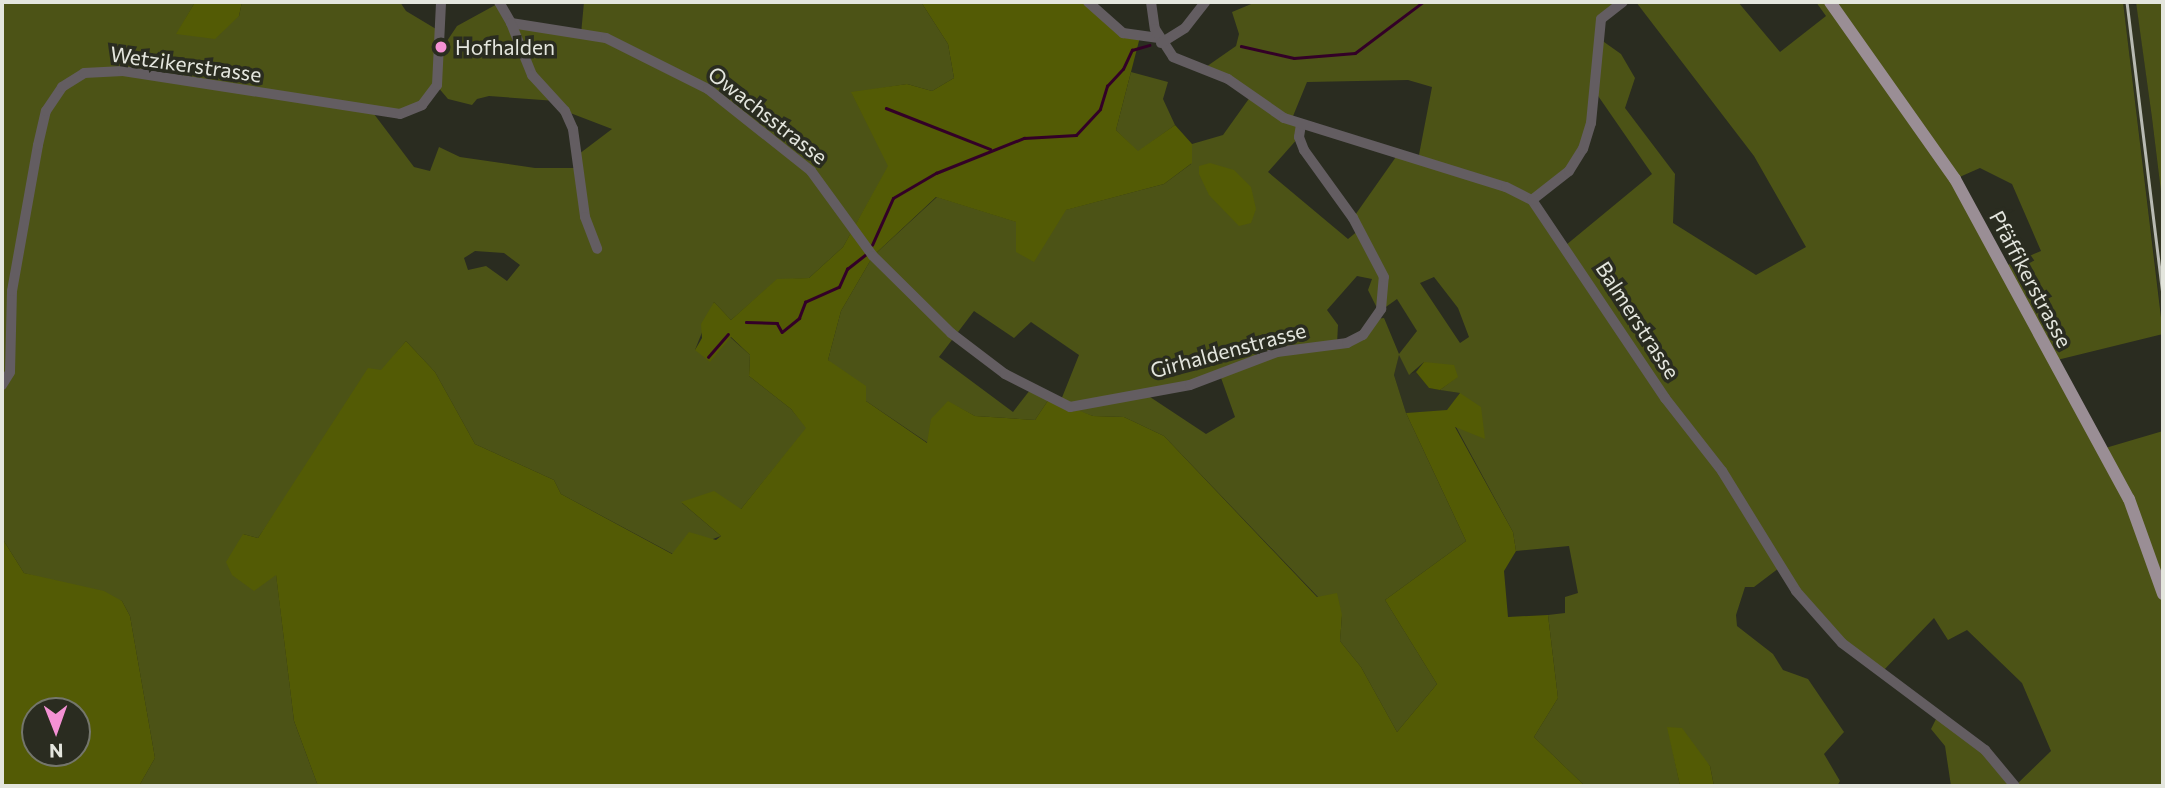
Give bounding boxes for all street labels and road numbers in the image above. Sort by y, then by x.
street label: Wetzikerstrasse [109,41,263,87]
street label: Owachsstrasse [703,61,833,169]
street label: Pfäffikerstrasse [1984,206,2078,352]
street label: Balmerstrasse [1591,257,1685,383]
street label: Girhaldenstrasse [1147,317,1309,383]

